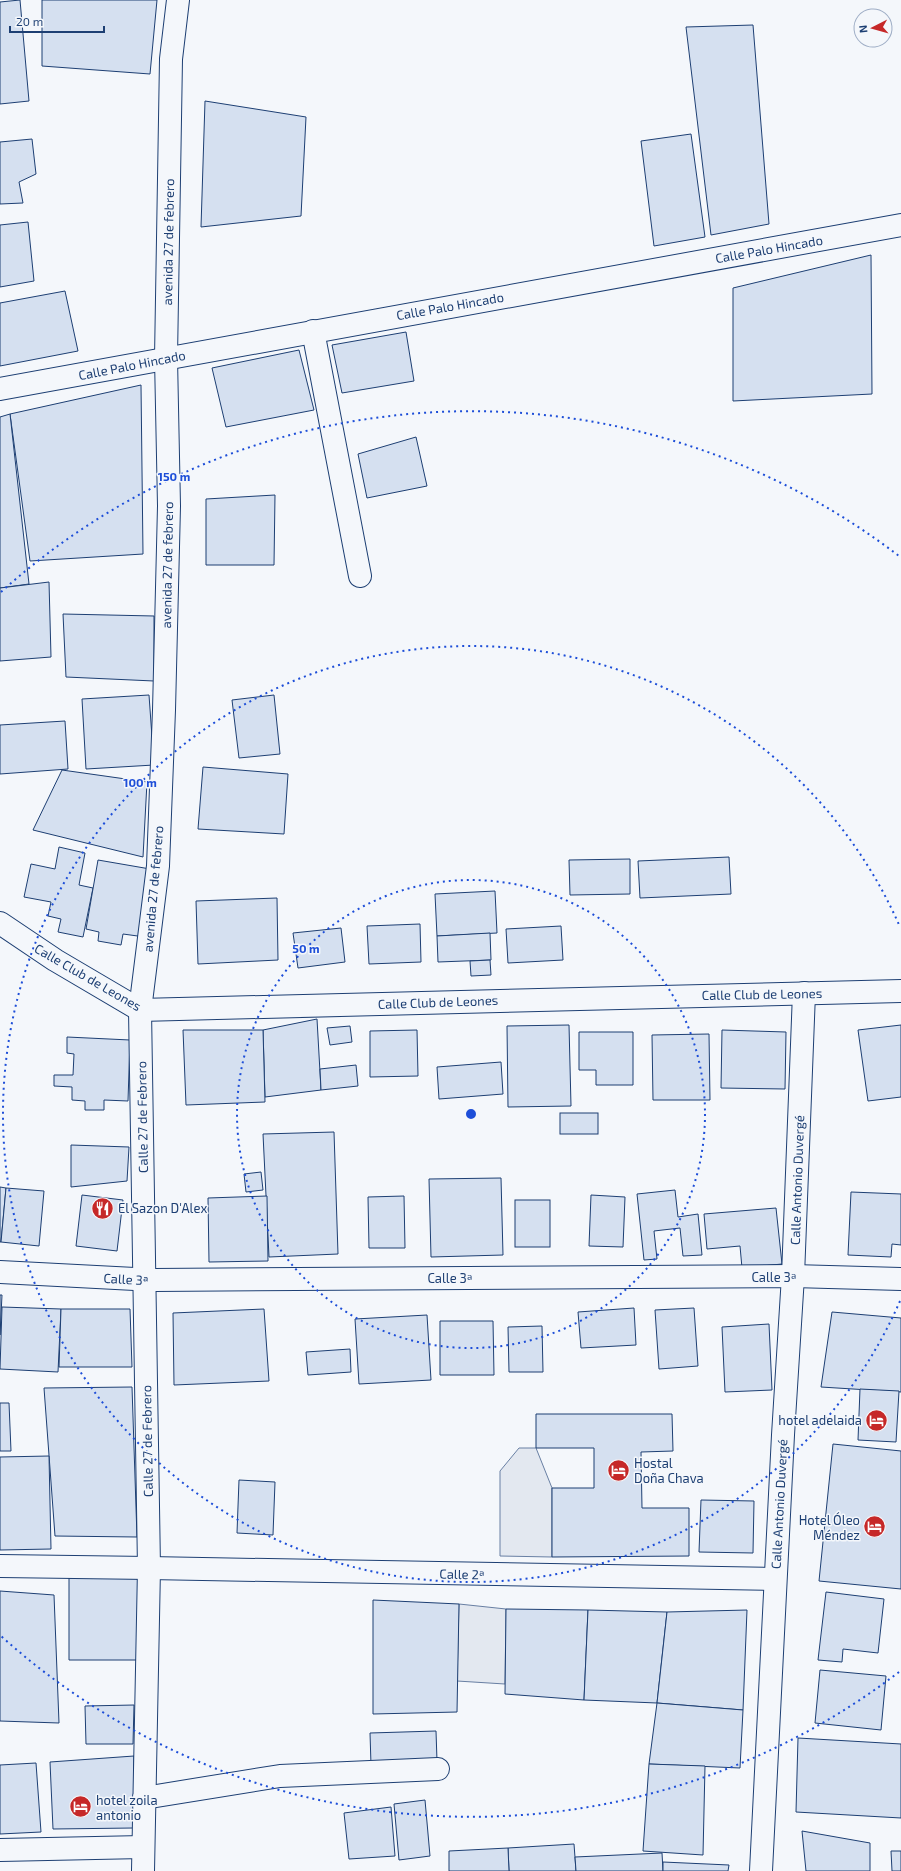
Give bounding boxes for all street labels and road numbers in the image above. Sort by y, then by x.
street label: avenida 27 de febrero [159,178,177,306]
street label: Calle Palo Hincado [714,232,824,266]
street label: Calle Palo Hincado [395,289,505,323]
street label: Calle Palo Hincado [77,347,187,383]
street label: avenida 27 de febrero [158,501,176,629]
street label: avenida 27 de febrero [140,825,166,953]
street label: Calle Club de Leones [32,940,144,1014]
street label: Calle Club de Leones [702,985,822,1003]
street label: Calle Club de Leones [377,992,499,1012]
street label: Calle 27 de Febrero [133,1061,151,1173]
street label: Calle Antonio Duvergé [787,1115,807,1245]
street label: Calle 3ª [751,1269,797,1285]
street label: Calle 3ª [103,1270,149,1288]
street label: Calle 3ª [427,1270,473,1286]
street label: Calle 27 de Febrero [138,1385,156,1497]
street label: Calle Antonio Duvergé [768,1439,790,1569]
street label: Calle 2ª [439,1566,485,1582]

